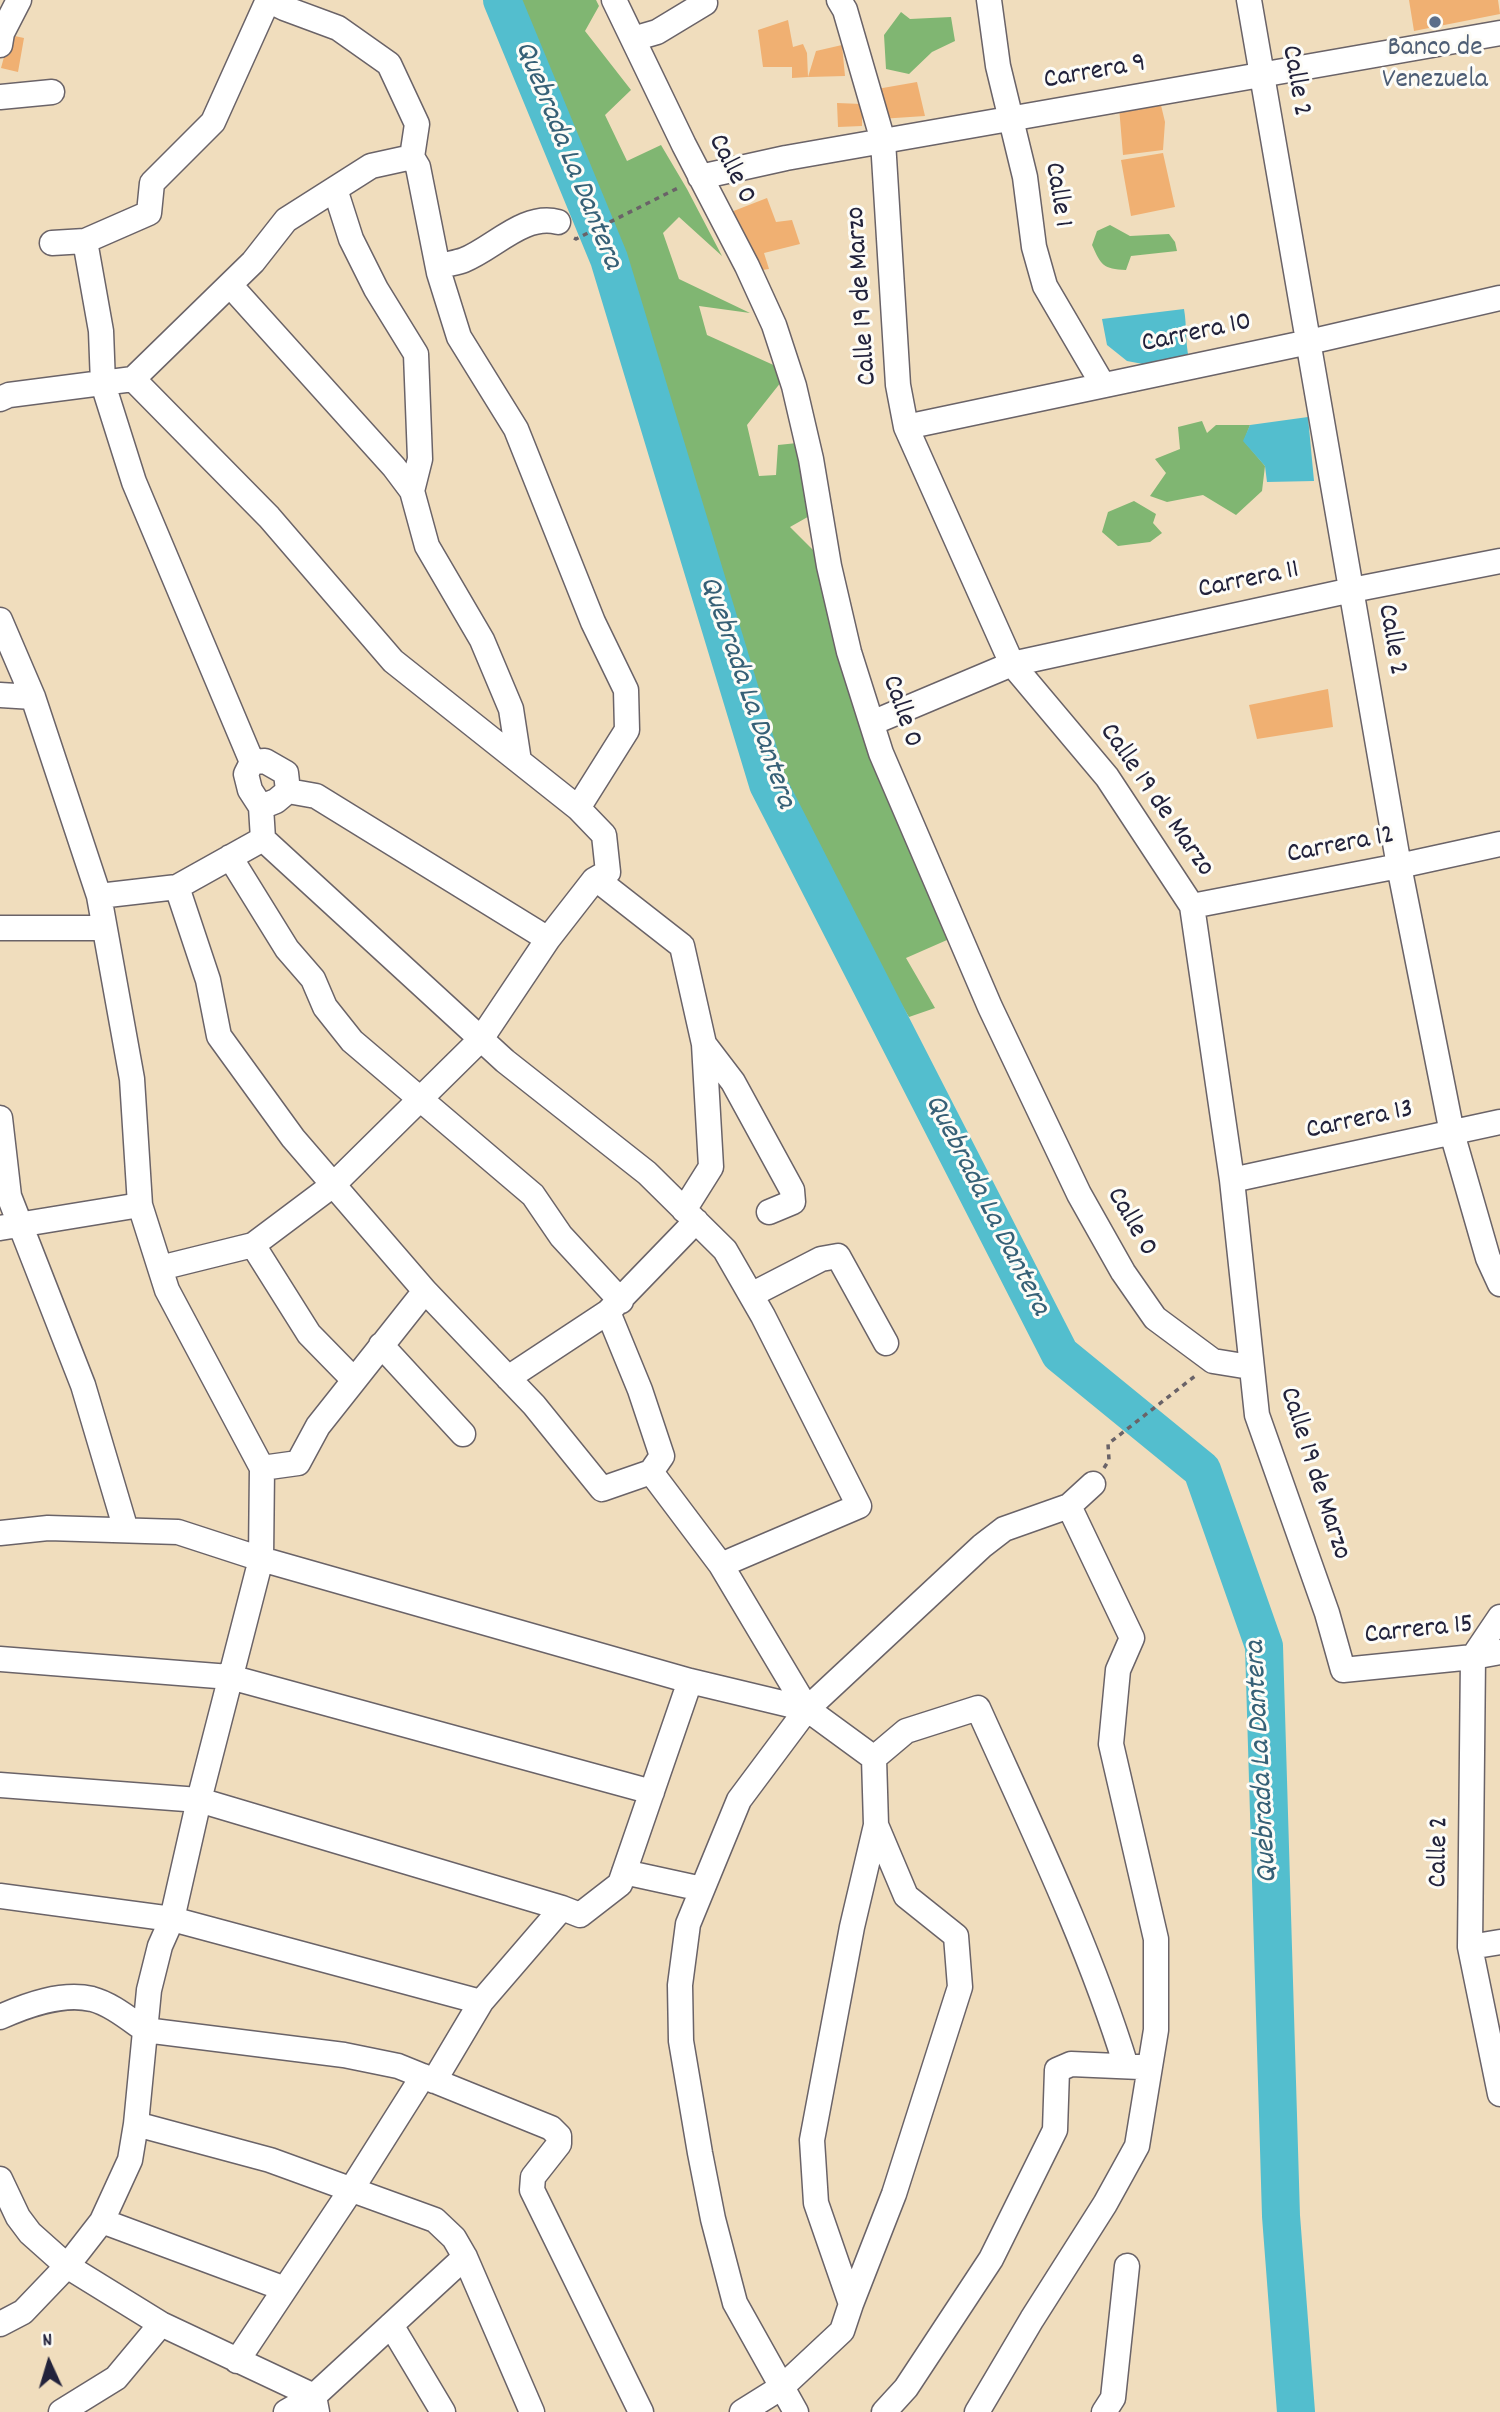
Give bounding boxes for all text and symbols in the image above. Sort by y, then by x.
marker: Banco de Venezuela [1427,14,1443,30]
place label: Banco de Venezuela [1382,33,1488,99]
water label: Quebrada La Dantera [504,37,628,275]
street label: Calle 2 [1271,43,1317,119]
street label: Carrera 9 [1041,49,1149,99]
street label: Calle 0 [698,129,762,211]
street label: Calle 1 [1034,160,1078,230]
street label: Calle 19 de Marzo [841,205,887,387]
street label: Carrera 10 [1139,307,1255,363]
street label: Carrera 11 [1195,555,1303,609]
water label: Quebrada La Dantera [688,572,802,814]
street label: Calle 2 [1367,602,1413,678]
street label: Calle 0 [872,671,928,753]
street label: Calle 19 de Marzo [1090,718,1220,884]
street label: Carrera 12 [1285,820,1397,874]
water label: Quebrada La Dantera [914,1090,1056,1322]
street label: Carrera 13 [1303,1094,1417,1150]
street label: Calle 0 [1097,1182,1163,1264]
street label: Calle 19 de Marzo [1269,1384,1357,1564]
street label: Carrera 15 [1363,1610,1475,1654]
water label: Quebrada La Dantera [1240,1640,1288,1884]
street label: Calle 2 [1424,1816,1458,1888]
north arrow [14,2328,84,2398]
text: N [42,2328,53,2355]

